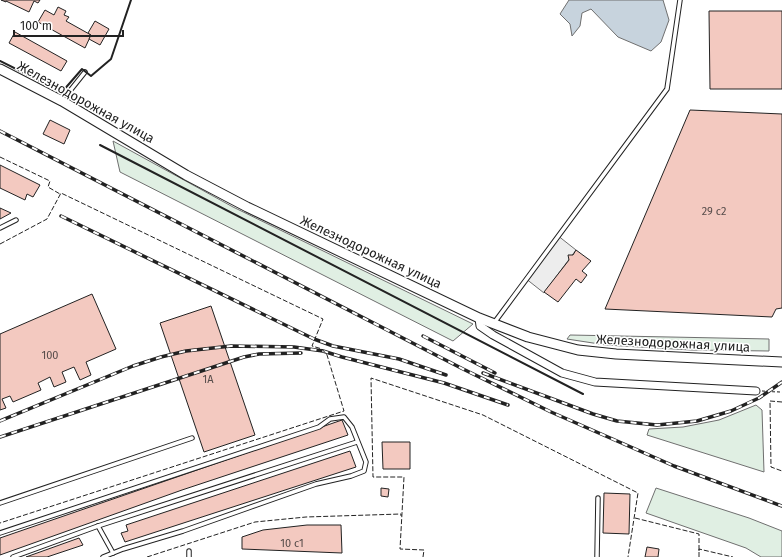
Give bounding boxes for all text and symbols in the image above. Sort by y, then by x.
scale bar [14,12,123,38]
text: 100 m [20,19,52,33]
street label: Железнодорожная улица [15,58,157,146]
house number: 29 с2 [702,205,726,218]
street label: Железнодорожная улица [298,213,444,291]
street label: Железнодорожная улица [596,331,750,355]
house number: 100 [41,349,59,362]
house number: 1А [202,373,214,386]
house number: 10 с1 [280,537,304,550]

